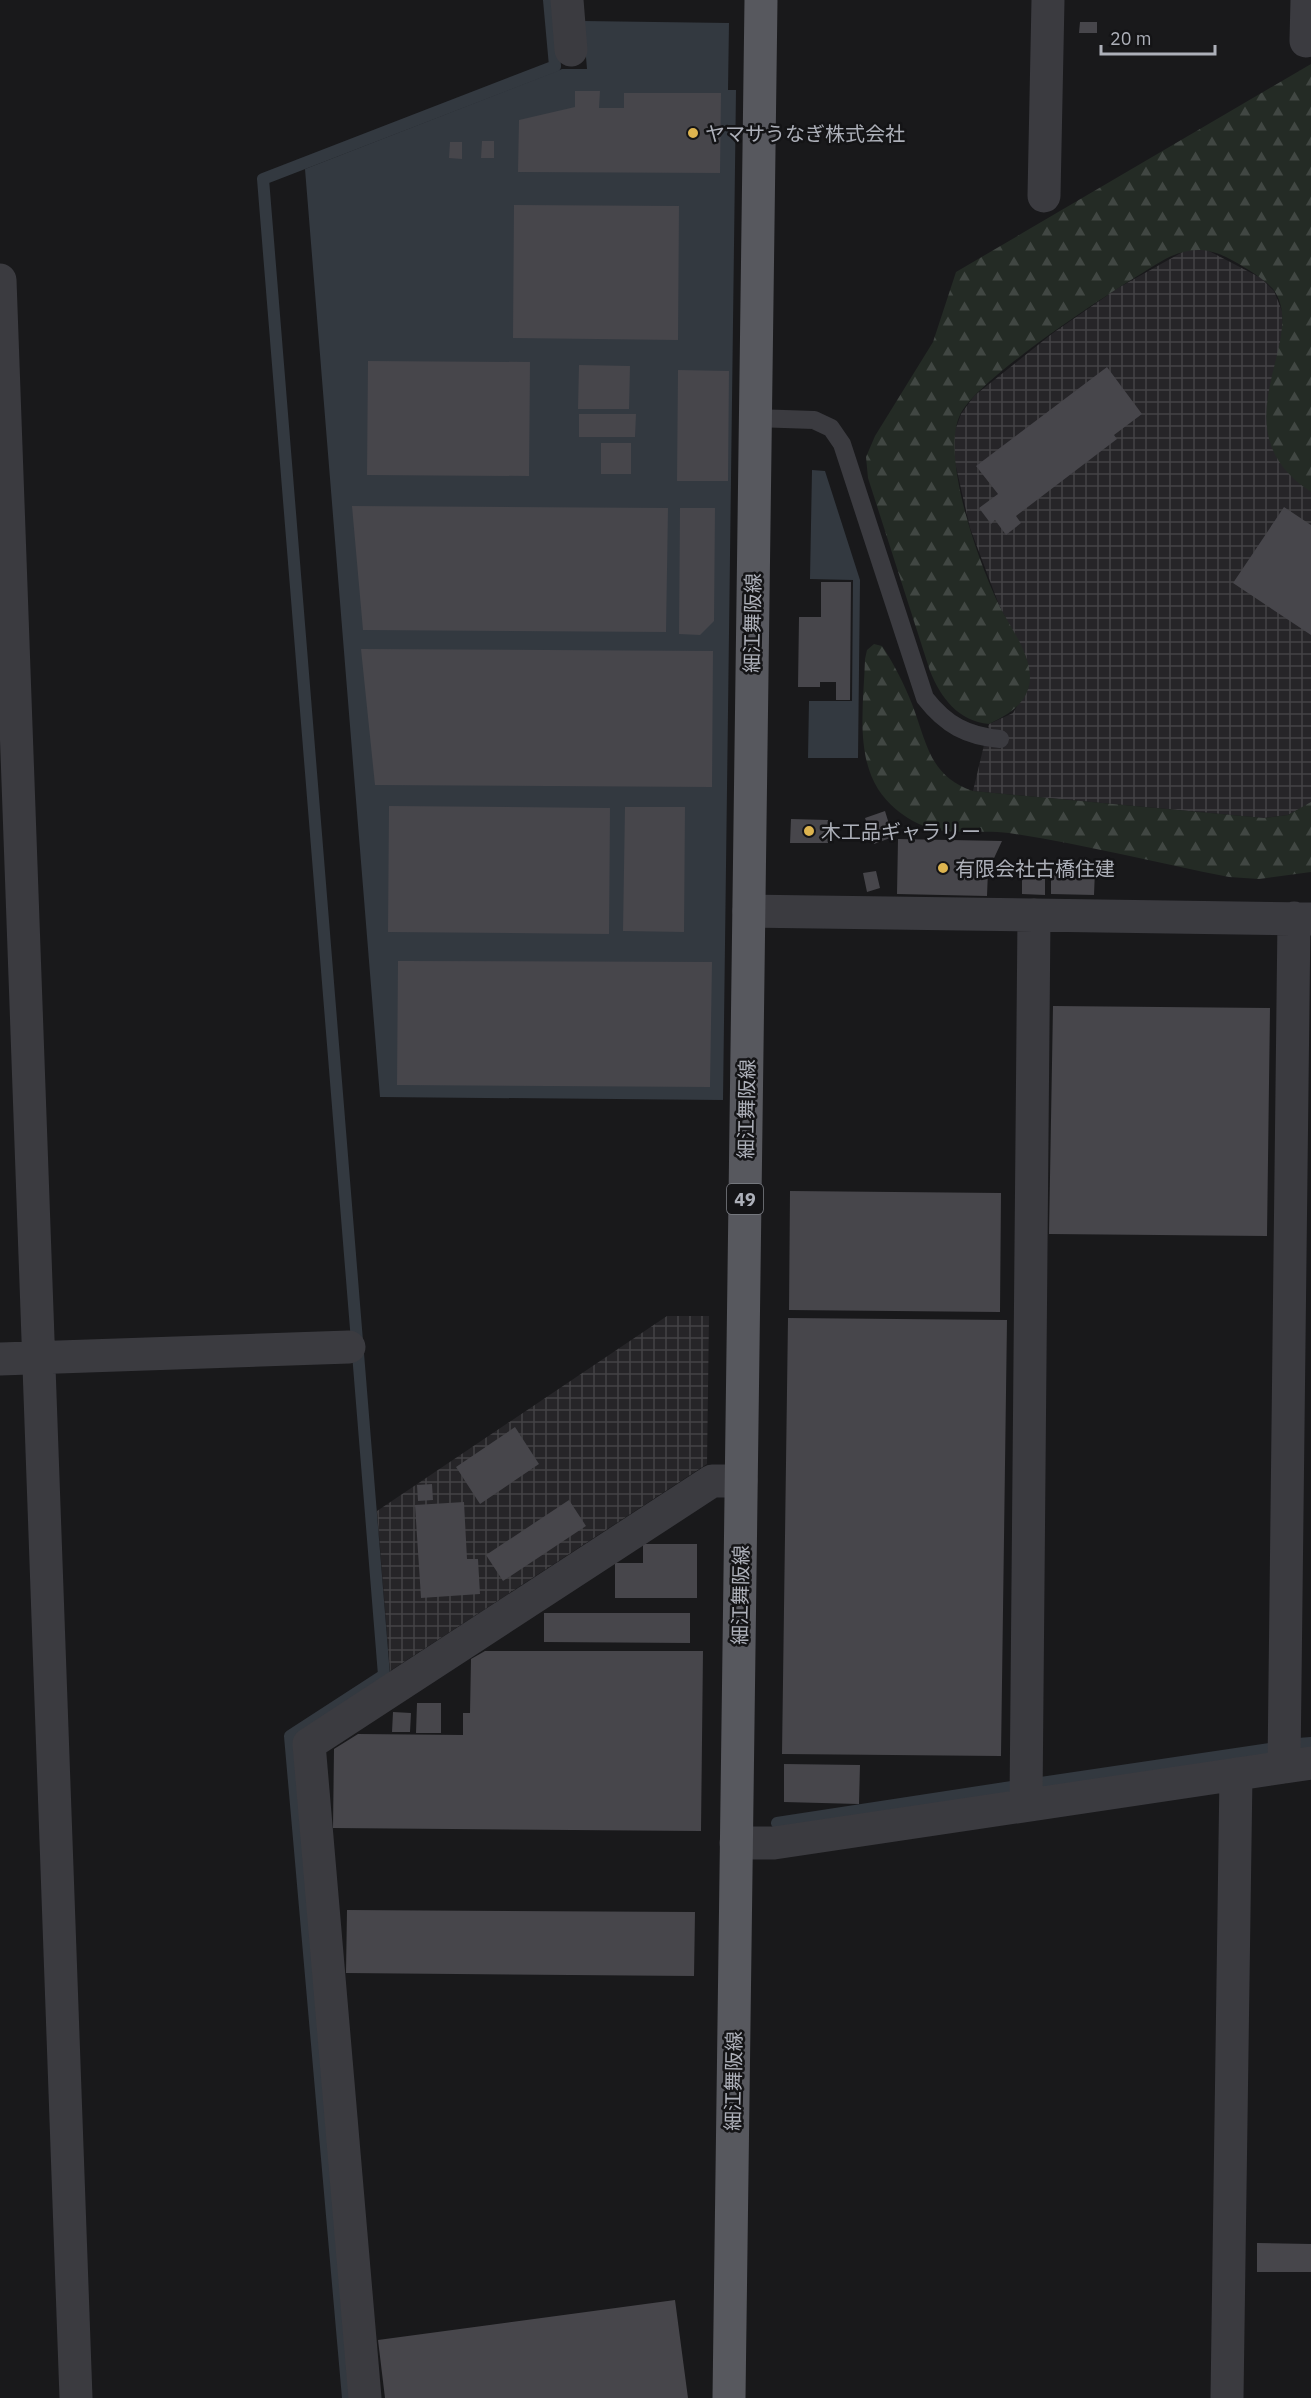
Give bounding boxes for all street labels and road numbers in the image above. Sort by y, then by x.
street label: 細江舞阪線 [738,573,766,673]
street label: 細江舞阪線 [732,1059,760,1159]
road number: 49 [727,1184,763,1214]
street label: 細江舞阪線 [726,1545,754,1645]
street label: 細江舞阪線 [719,2031,747,2131]

